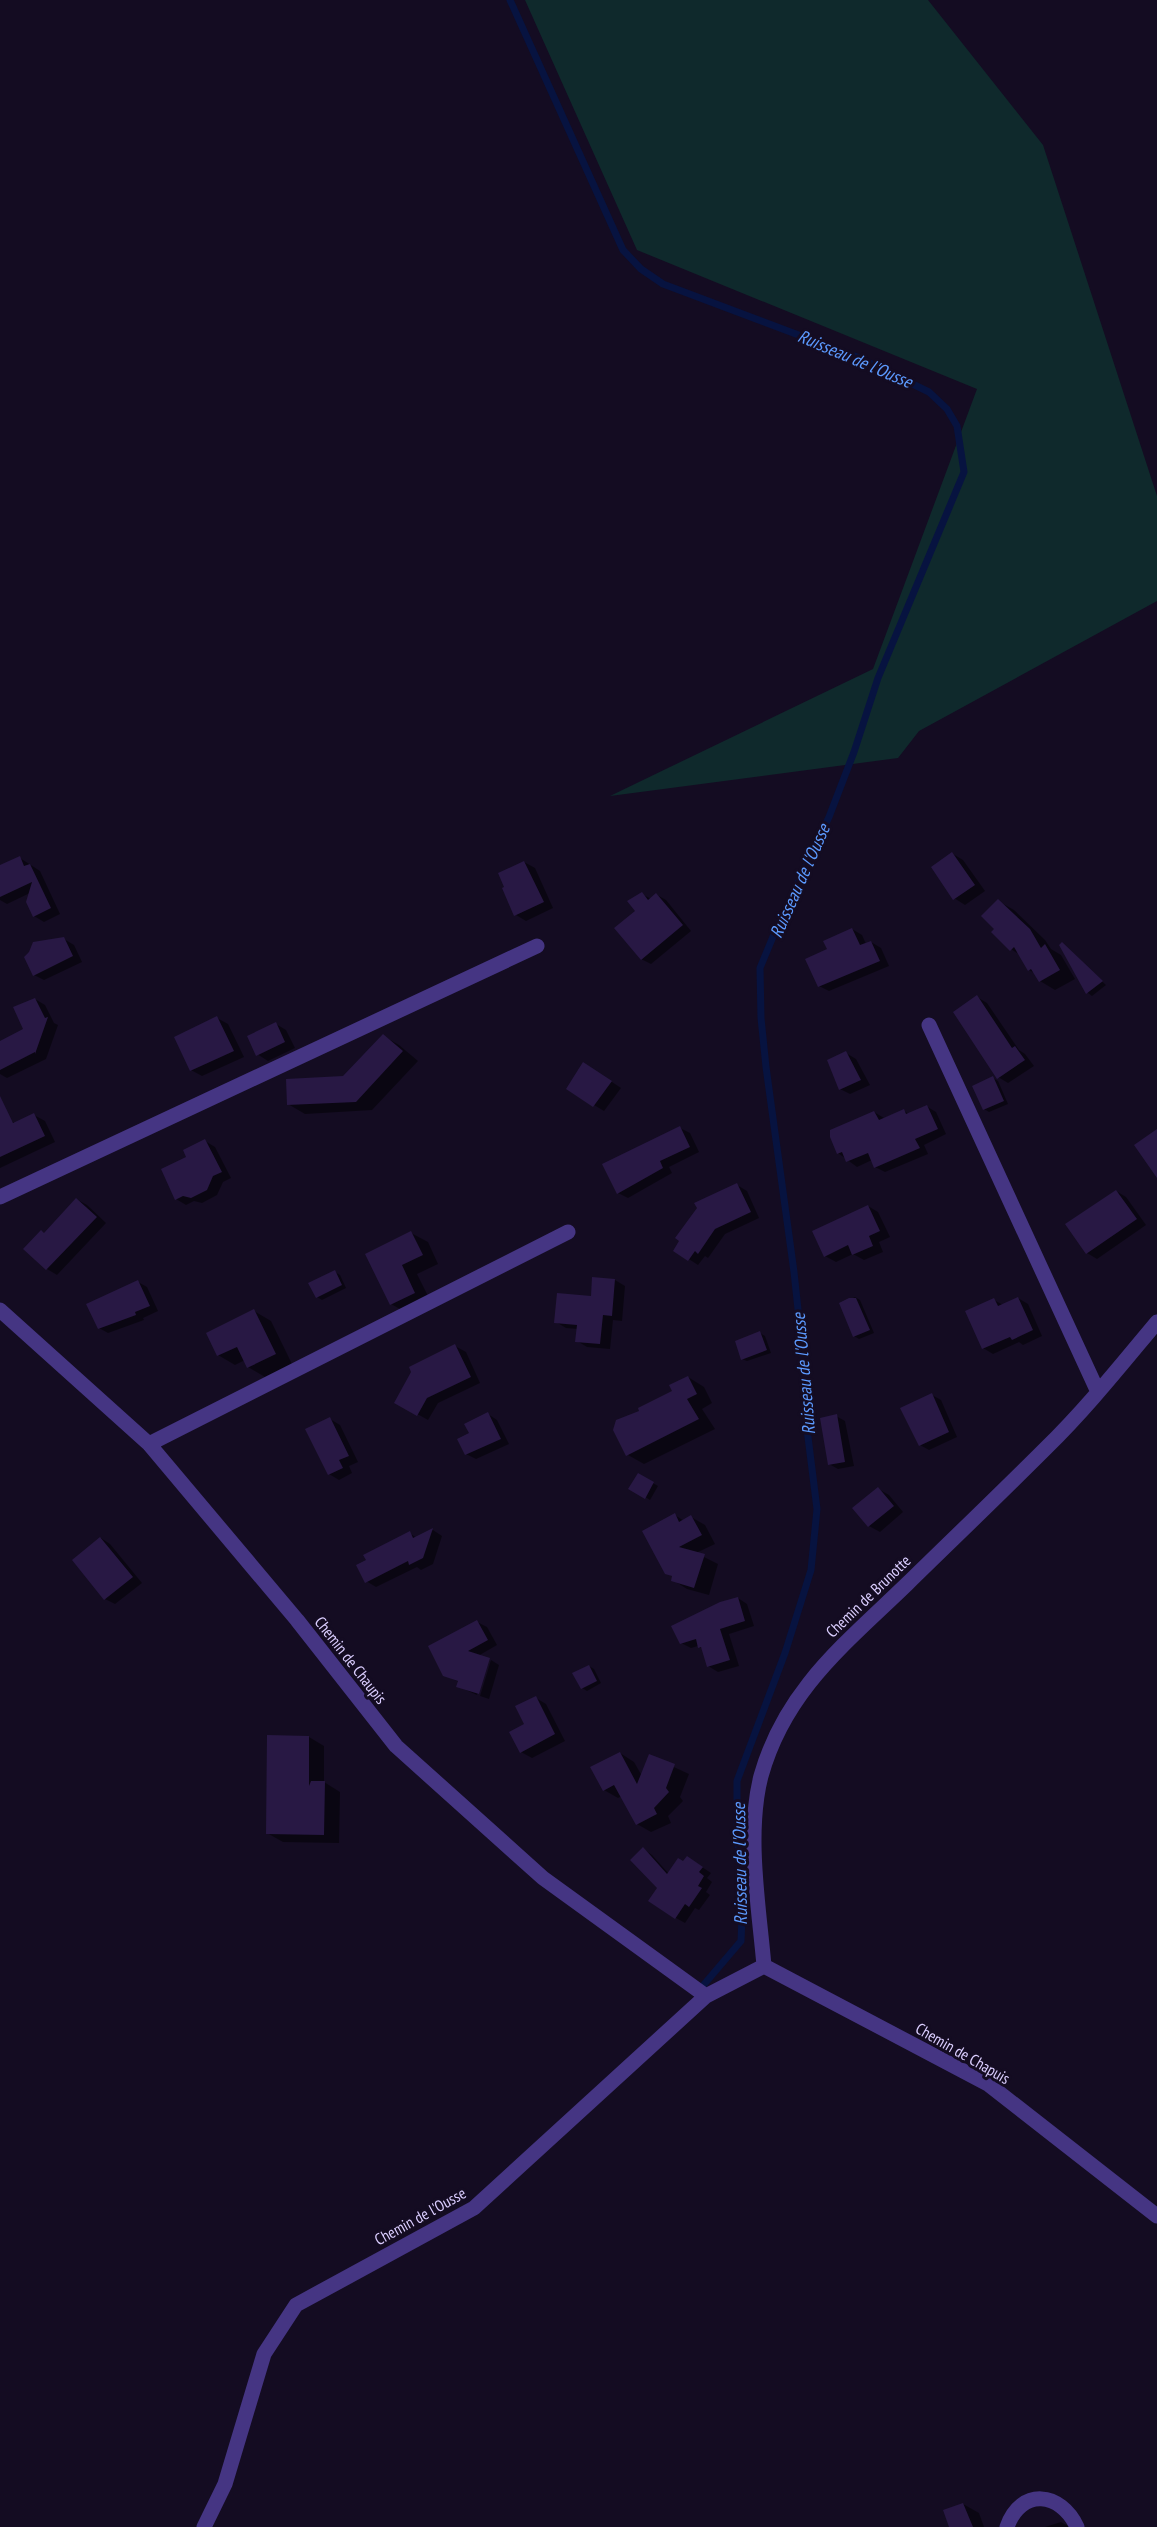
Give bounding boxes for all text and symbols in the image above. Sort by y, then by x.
water label: Ruisseau de l'Ousse [795,324,917,394]
water label: Ruisseau de l'Ousse [764,819,835,941]
water label: Ruisseau de l'Ousse [787,1311,820,1436]
street label: Chemin de Brunotte [821,1550,915,1642]
street label: Chemin de Chaupis [311,1612,391,1708]
water label: Ruisseau de l'Ousse [727,1801,752,1925]
street label: Chemin de Chapuis [912,2018,1014,2088]
street label: Chemin de l'Ousse [371,2183,469,2249]

